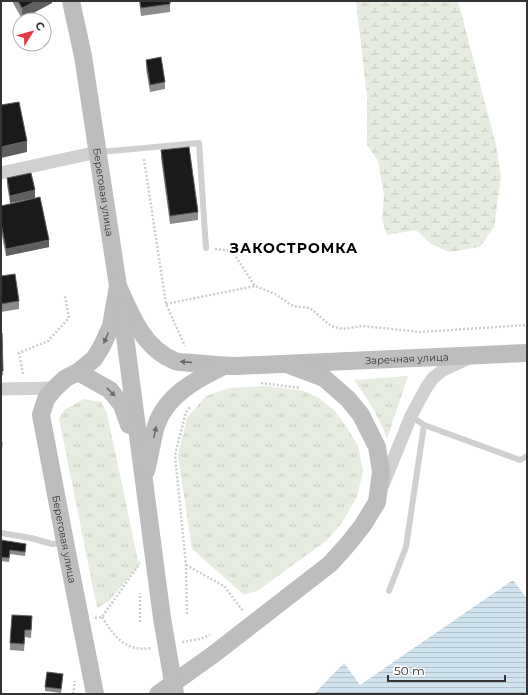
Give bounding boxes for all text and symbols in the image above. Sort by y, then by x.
north arrow [12,12,52,52]
text: С [32,19,48,33]
street label: Береговая улица [91,147,117,237]
district label: ЗАКОСТРОМКА [229,239,358,257]
one-way arrow [103,332,109,343]
street label: Заречная улица [365,350,449,367]
one-way arrow [180,359,192,366]
one-way arrow [106,388,116,397]
one-way arrow [152,426,158,438]
street label: Береговая улица [50,494,79,584]
scale bar [388,657,505,683]
text: 50 m [394,663,425,678]

